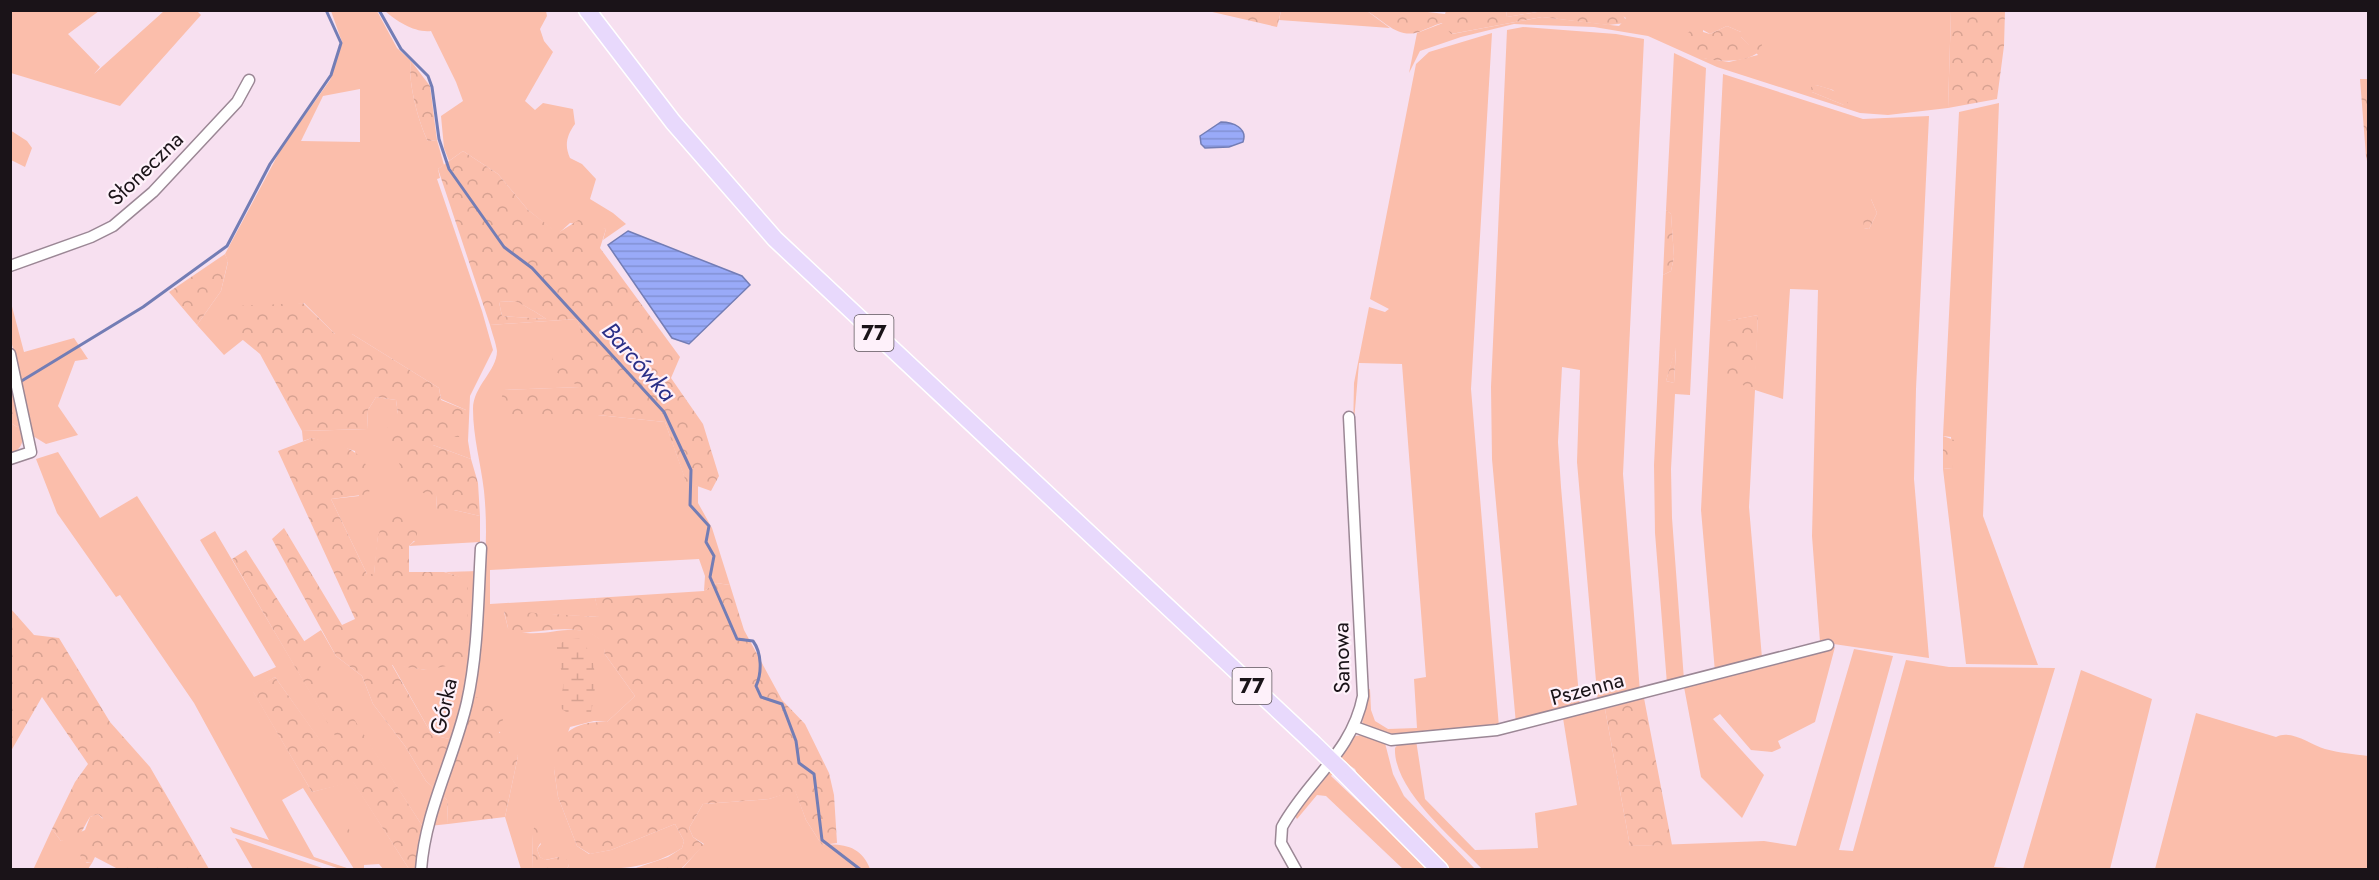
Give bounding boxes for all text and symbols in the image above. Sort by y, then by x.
street label: Słoneczna [100,124,190,212]
water label: Barcówka [594,314,685,409]
road number: 77 [854,315,894,351]
street label: Sanowa [1324,622,1358,694]
street label: Pszenna [1547,663,1627,713]
road number: 77 [1232,668,1272,704]
street label: Górka [421,675,465,737]

